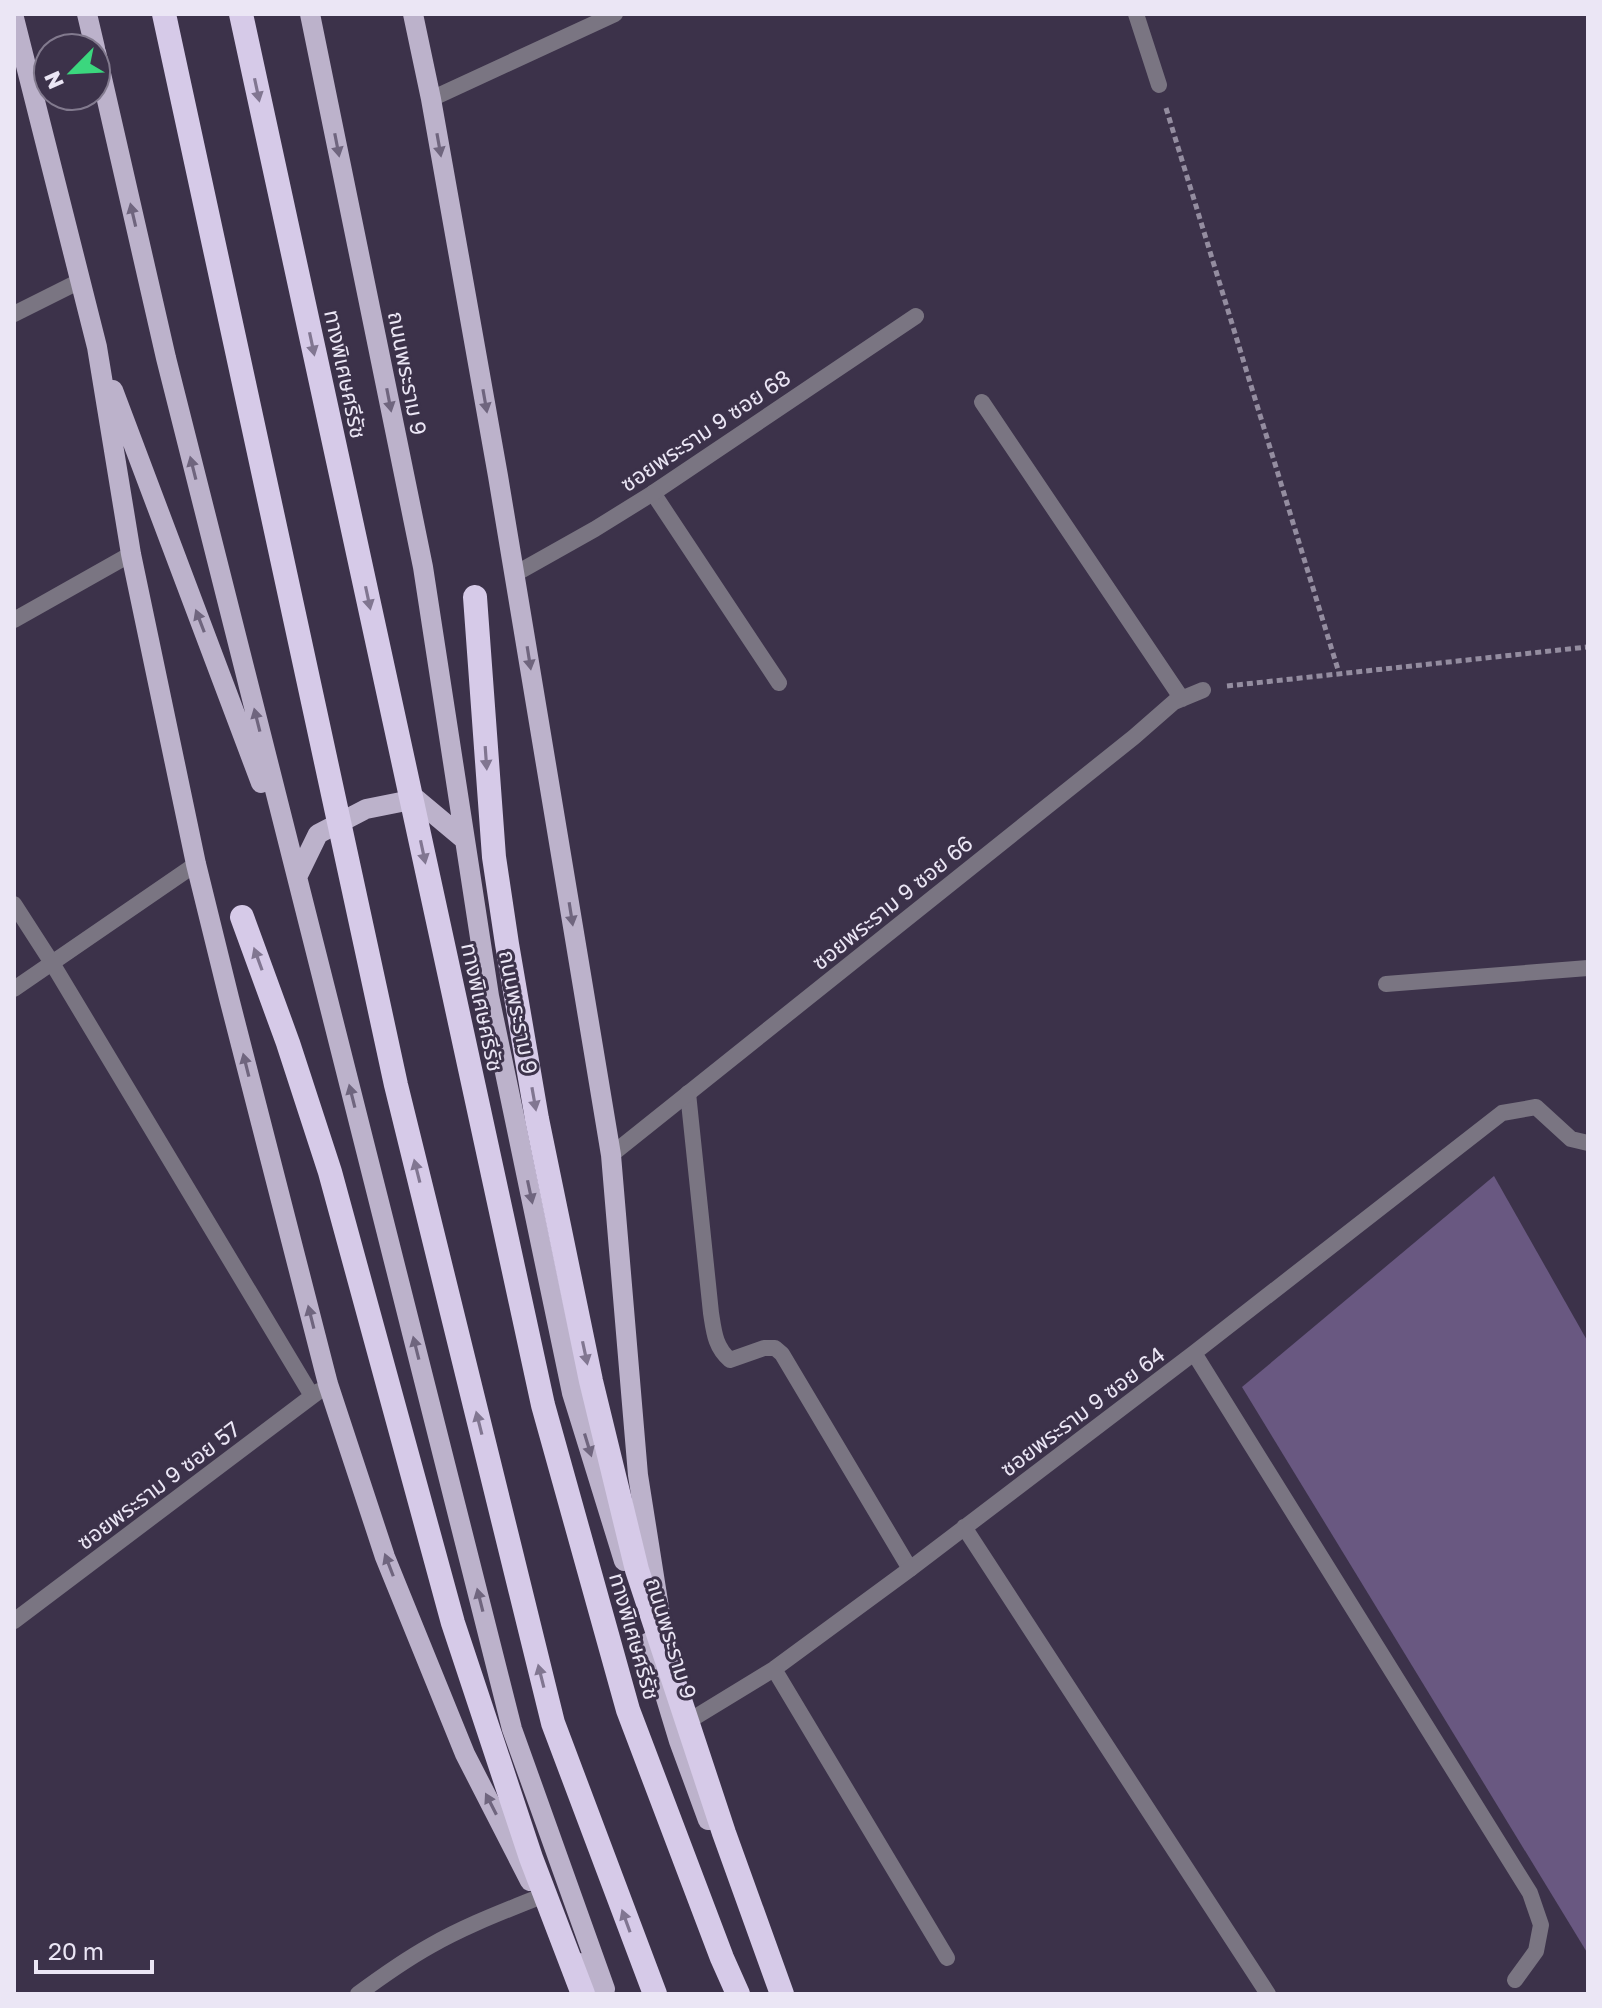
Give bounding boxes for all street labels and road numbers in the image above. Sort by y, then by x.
street label: ทางพิเศษศรีรัช [319,307,373,441]
street label: ถนนพระราม 9 [383,309,433,437]
street label: ซอยพระราม 9 ซอย 68 [615,363,795,497]
street label: ซอยพระราม 9 ซอย 66 [806,829,978,975]
street label: ทางพิเศษศรีรัช [456,940,510,1074]
street label: ถนนพระราม 9 [494,948,544,1076]
street label: ซอยพระราม 9 ซอย 64 [994,1340,1170,1482]
street label: ซอยพระราม 9 ซอย 57 [71,1415,245,1555]
street label: ทางพิเศษศรีรัช [604,1569,666,1703]
street label: ถนนพระราม 9 [641,1574,703,1702]

